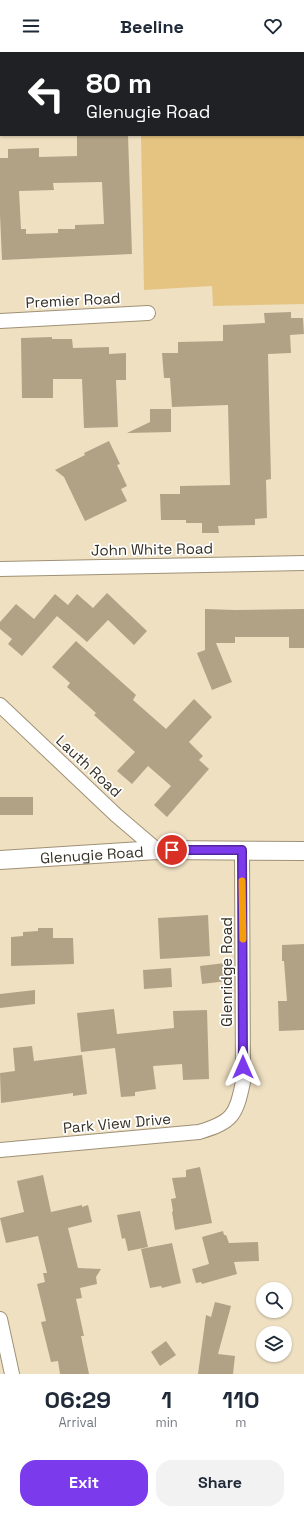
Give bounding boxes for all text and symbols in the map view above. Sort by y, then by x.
icon: menu [20,15,42,37]
text: Beeline [120,15,184,38]
icon: heart [262,15,284,37]
text: 80 m [86,65,152,101]
icon: left [20,68,72,120]
text: Glenugie Road [86,100,210,123]
street label: Premier Road [25,288,121,312]
street label: John White Road [91,538,213,560]
street label: Lauth Road [52,731,126,801]
pin [155,833,189,867]
icon: arrive [161,839,183,861]
street label: Glenugie Road [39,841,144,867]
street label: Glenridge Road [217,917,236,1027]
position arrow [222,1046,264,1088]
street label: Park View Drive [62,1109,172,1137]
map controls [256,1282,292,1362]
button: search [256,1282,292,1318]
button: layers [256,1326,292,1362]
text: 06:29 [44,1384,111,1415]
text: 1 [161,1384,172,1415]
text: 110 [222,1384,260,1415]
text: Arrival [58,1414,97,1431]
text: min [155,1414,178,1431]
text: m [235,1414,247,1431]
button: Exit [20,1460,148,1506]
button: Share [156,1460,284,1506]

